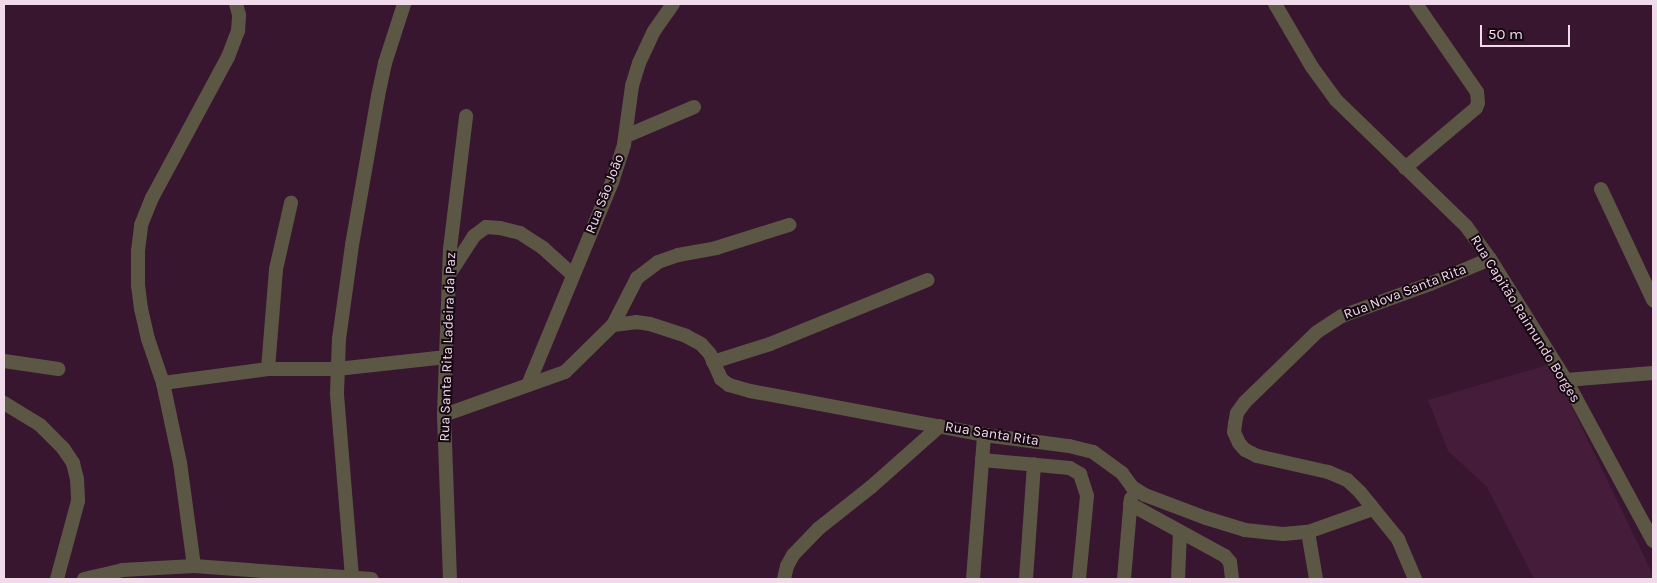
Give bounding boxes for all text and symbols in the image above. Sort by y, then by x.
scale bar [1482,15,1572,47]
text: 50 m [1488,25,1523,43]
street label: Rua São João [582,152,628,236]
street label: Rua Capitão Raimundo Borges [1466,232,1584,406]
street label: Rua Santa Rita Ladeira da Paz [436,252,460,442]
street label: Rua Nova Santa Rita [1341,261,1469,323]
street label: Rua Santa Rita [944,418,1040,450]

